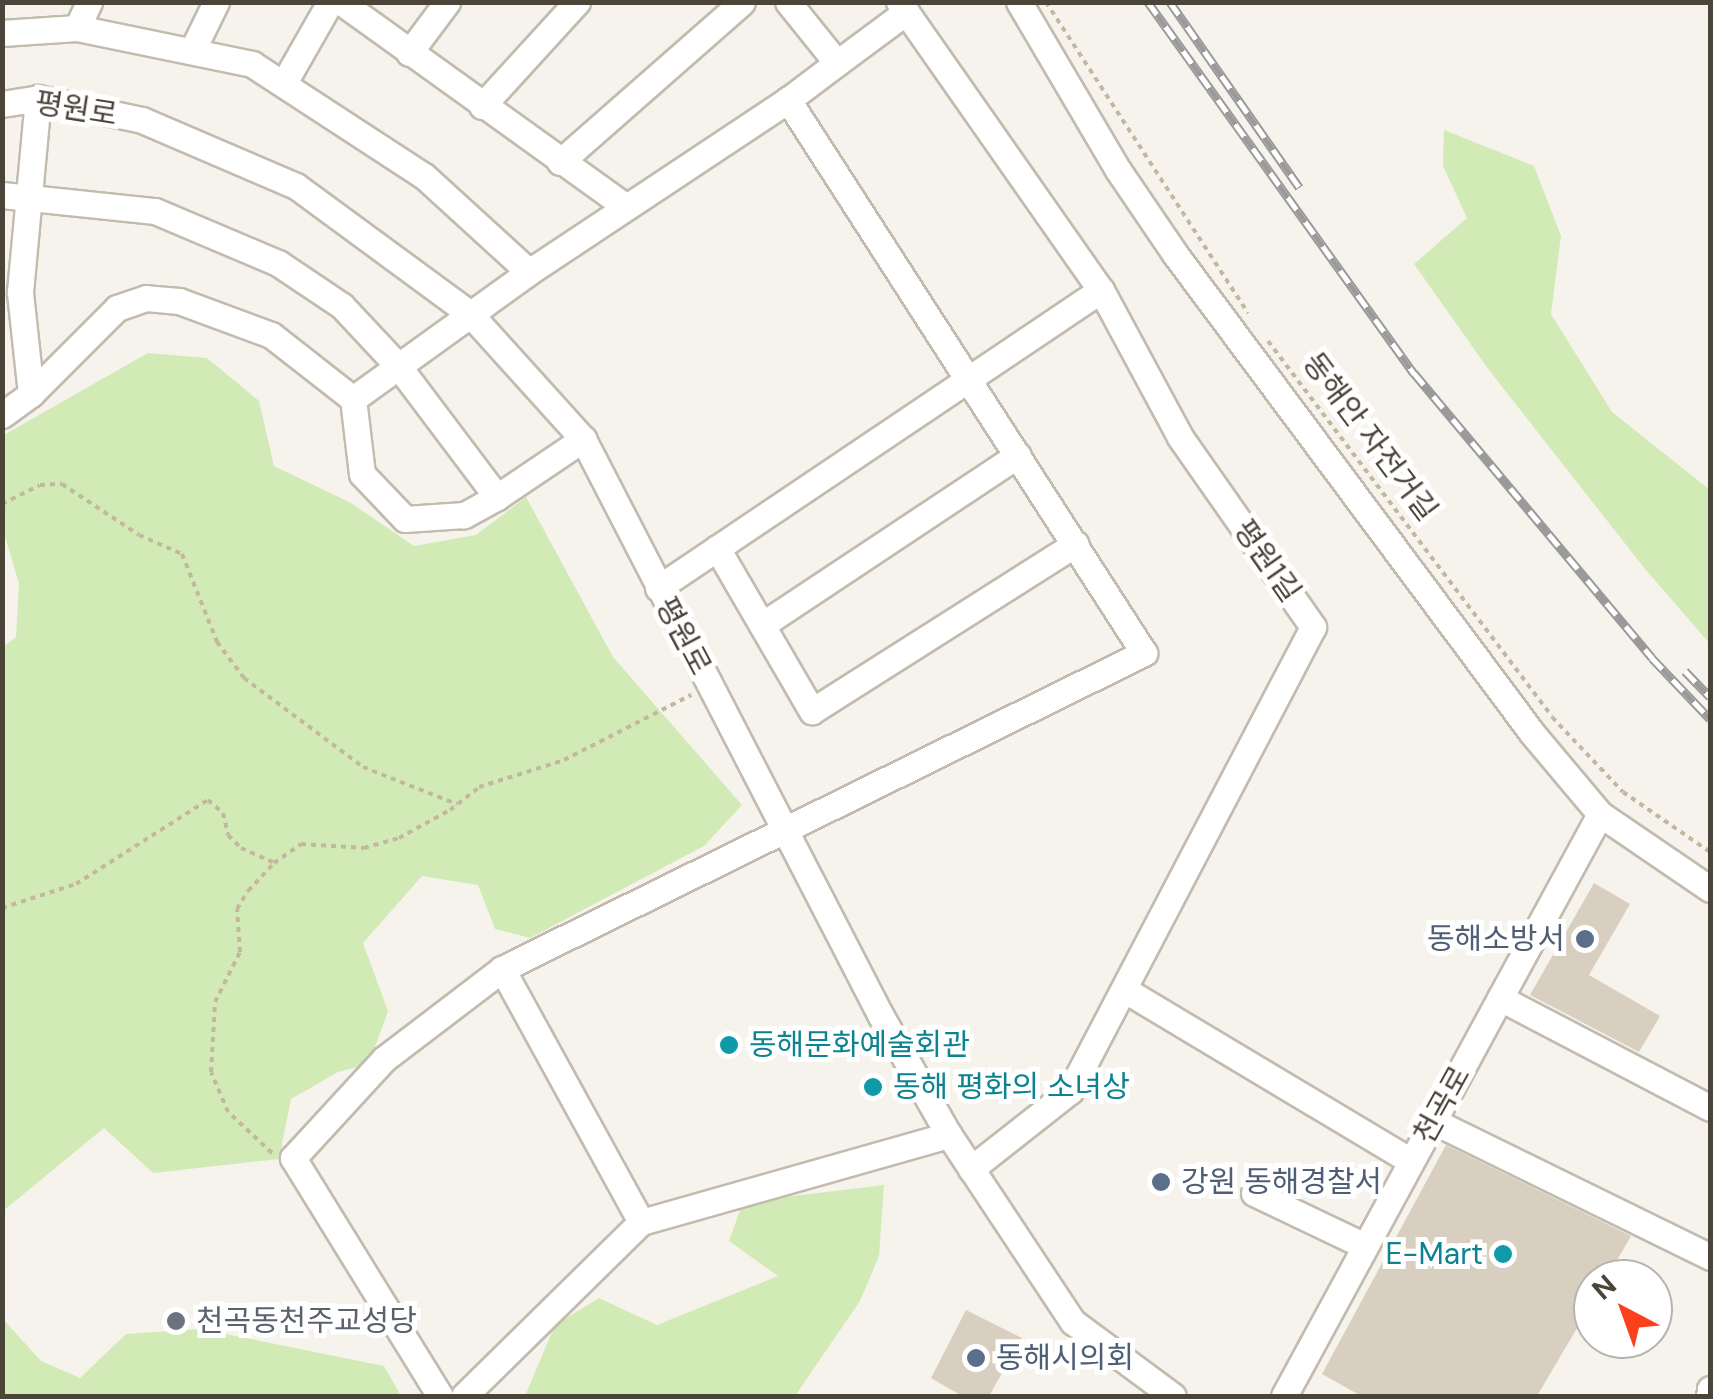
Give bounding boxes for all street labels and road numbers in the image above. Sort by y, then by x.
street label: 평원로 [32,85,120,133]
street label: 동해안 자전거길 [1295,346,1445,528]
street label: 평원1길 [1226,513,1308,609]
street label: 평원로 [648,591,718,681]
street label: 천곡로 [1406,1060,1478,1150]

